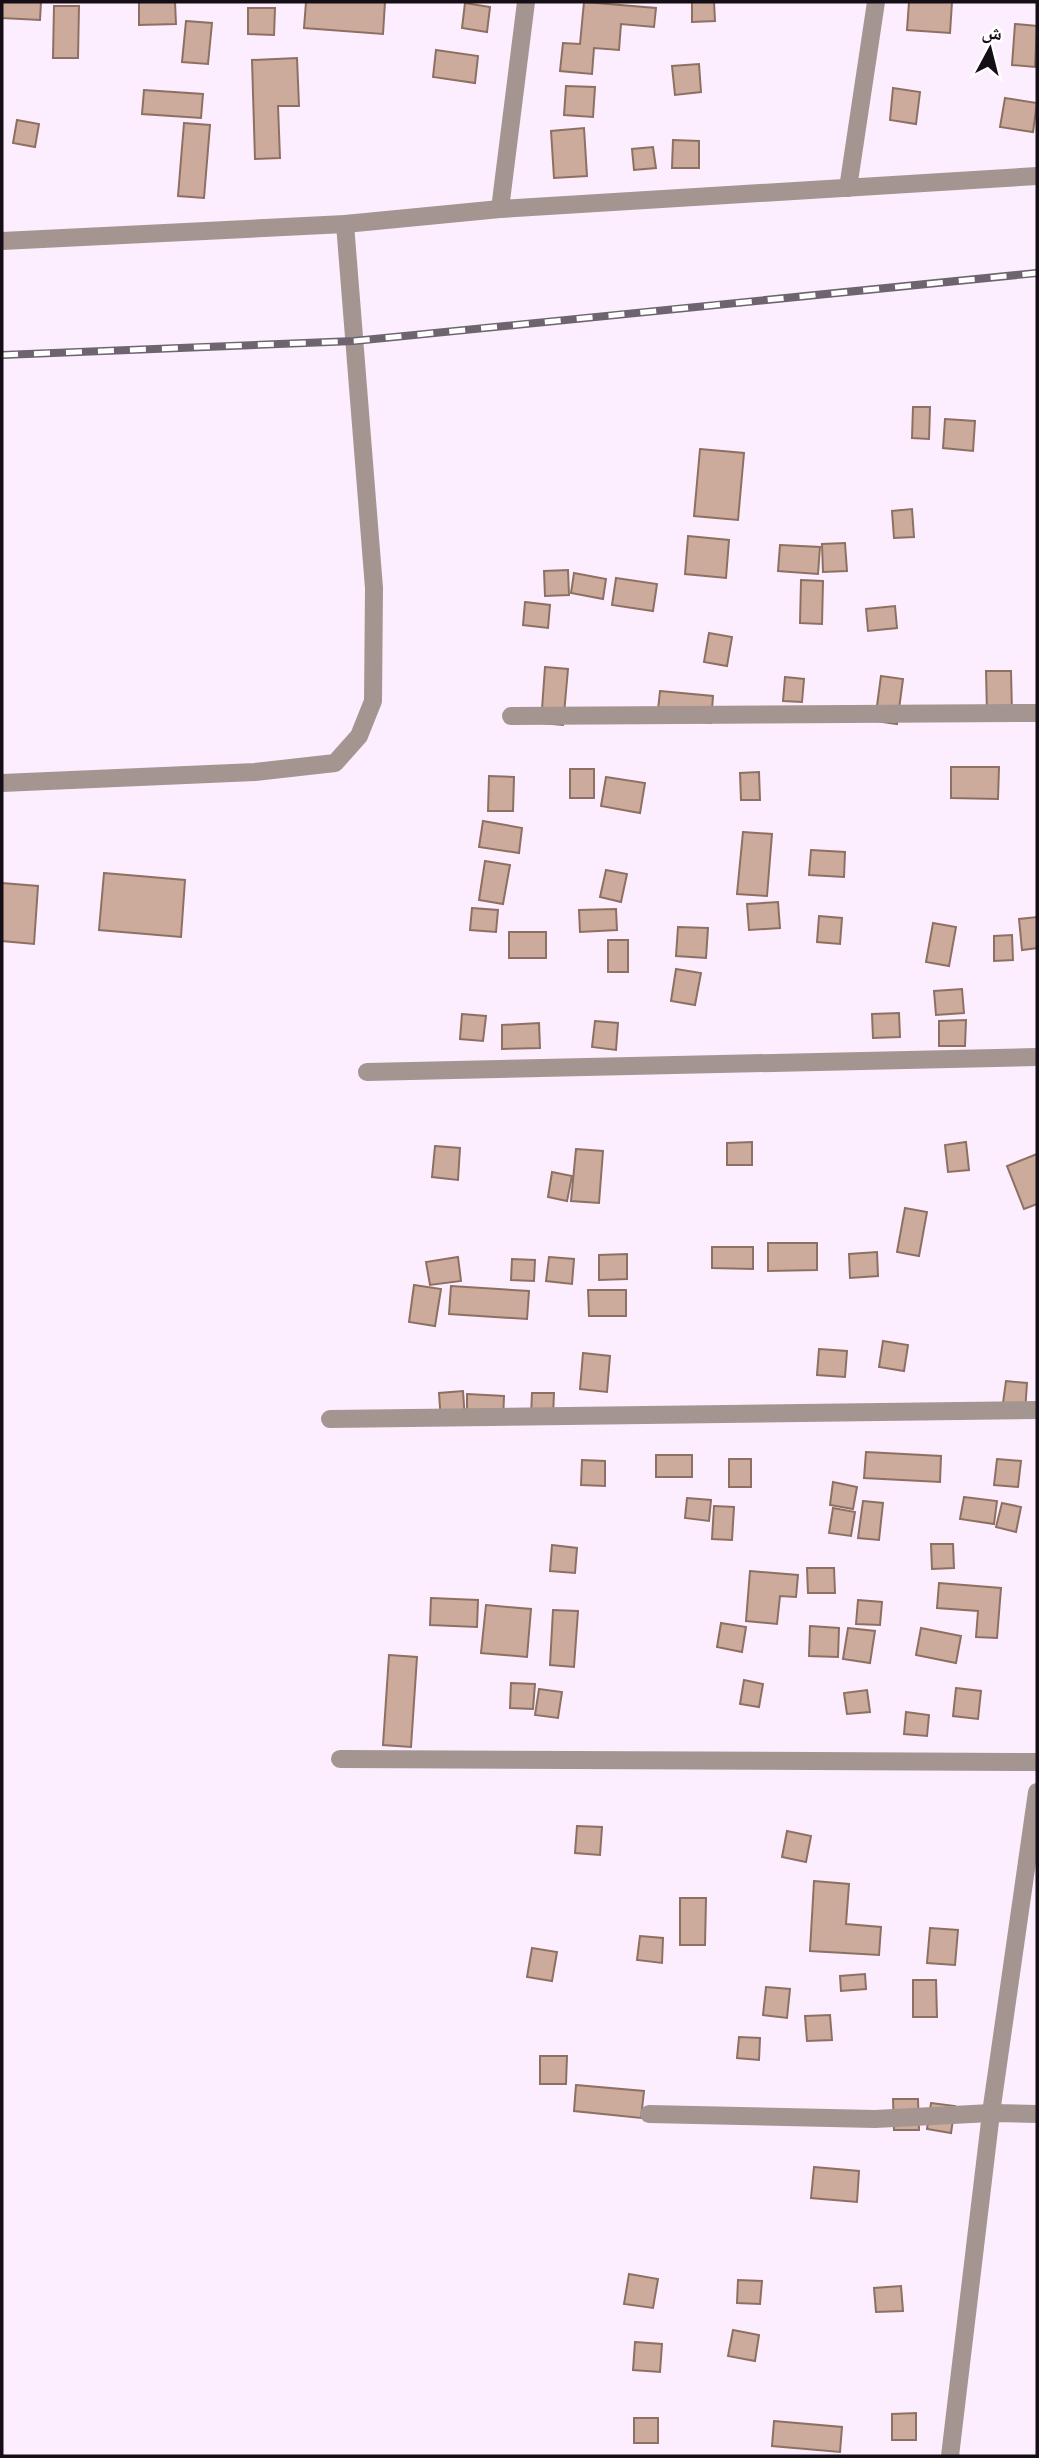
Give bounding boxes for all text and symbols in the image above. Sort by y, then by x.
north arrow [955,14,1025,84]
text: ش [981,18,1004,45]

